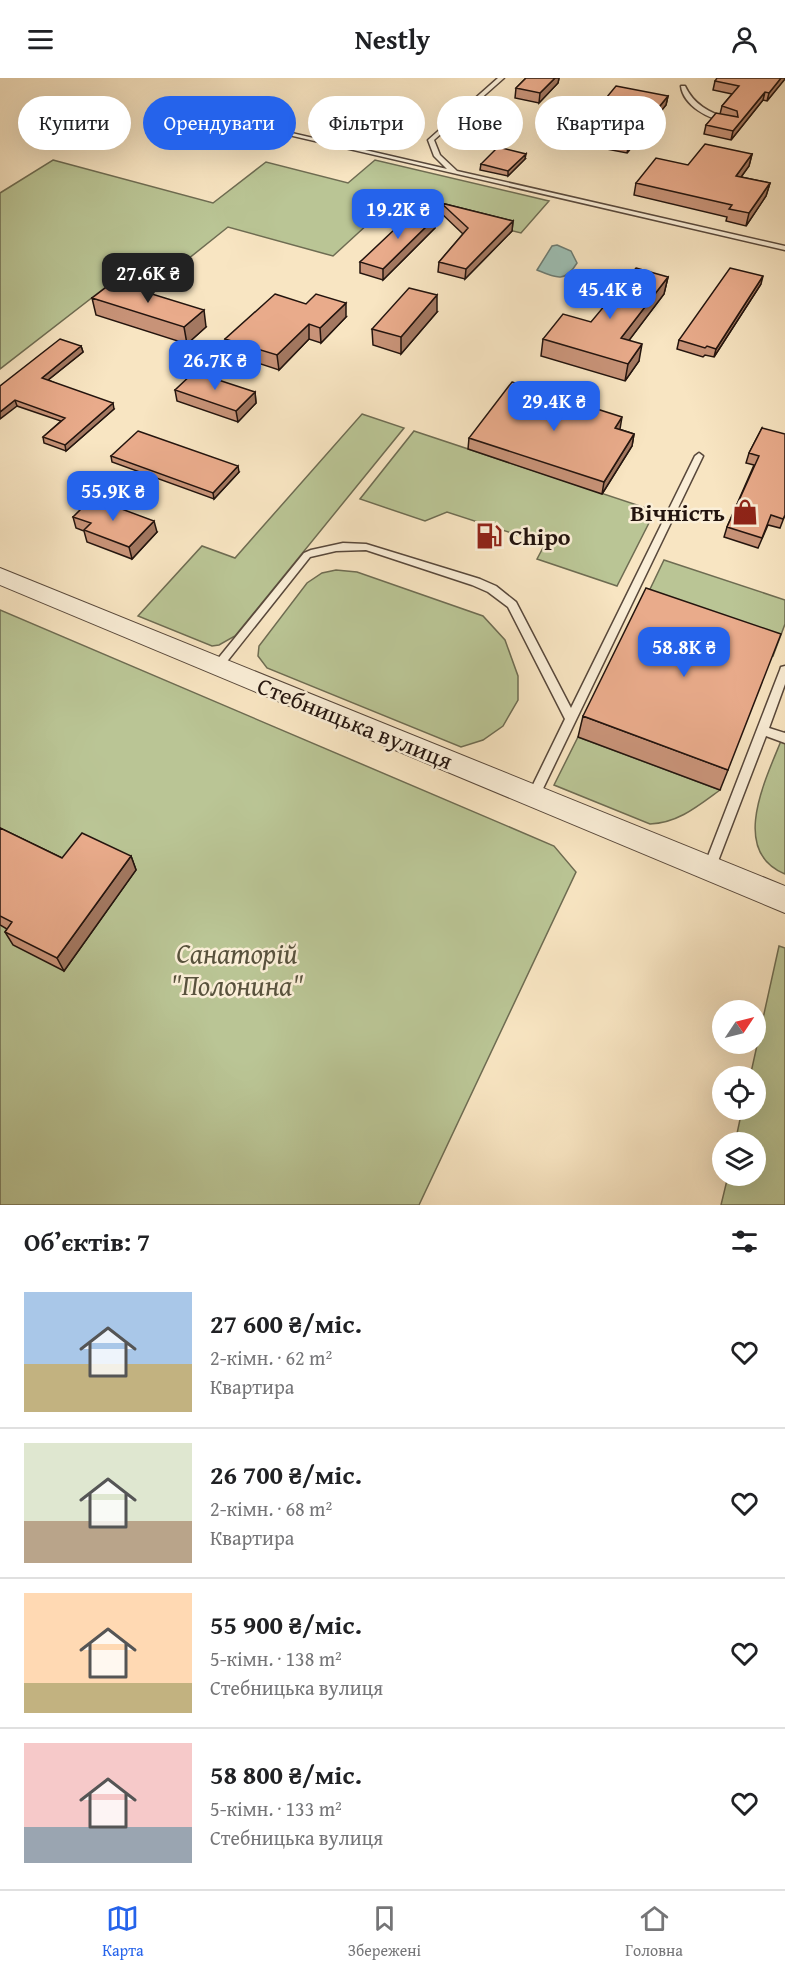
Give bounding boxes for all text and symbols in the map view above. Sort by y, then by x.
text: Nestly [355,19,430,59]
icon: menu [24,23,57,56]
icon: person [728,23,761,56]
chip: Купити [18,96,131,150]
chip: Орендувати [143,96,296,150]
chip: Фільтри [308,96,425,150]
chip: Нове [437,96,523,150]
chip: Квартира [535,96,666,150]
pin: 19.2K ₴ [343,189,453,240]
text: 19.2K ₴ [366,194,430,223]
pin: 27.6K ₴ [93,253,203,304]
text: 27.6K ₴ [116,258,180,287]
pin: 45.4K ₴ [555,269,665,320]
text: 45.4K ₴ [578,274,642,303]
pin: 26.7K ₴ [160,340,270,391]
text: 26.7K ₴ [183,345,247,374]
pin: 29.4K ₴ [499,381,609,432]
text: 29.4K ₴ [522,386,586,415]
pin: 55.9K ₴ [58,471,168,522]
text: 55.9K ₴ [81,476,145,505]
place label: Вічність [630,495,725,530]
shop icon: Вічність [730,497,760,527]
place label: Chipo [509,519,571,554]
fuel station icon: Chipo [474,521,504,551]
pin: 58.8K ₴ [629,627,739,678]
text: 58.8K ₴ [652,632,716,661]
street label: Стебницька вулиця [252,668,458,778]
park label: Санаторій "Полонина" [170,932,304,1005]
north arrow [712,1000,766,1054]
map controls [712,1000,766,1186]
button: locate [712,1066,766,1120]
button: layers [712,1132,766,1186]
text: Об’єктів: 7 [24,1222,150,1261]
icon: filters [728,1225,761,1258]
text: 27 600 ₴/міс. [210,1304,362,1343]
icon: home [72,1316,144,1388]
icon: heart [728,1336,761,1369]
text: 2-кімн. · 62 m² [210,1343,332,1372]
text: Квартира [210,1372,294,1401]
text: 26 700 ₴/міс. [210,1455,362,1494]
icon: home [72,1467,144,1539]
icon: heart [728,1487,761,1520]
text: 2-кімн. · 68 m² [210,1494,332,1523]
text: Квартира [210,1523,294,1552]
text: 55 900 ₴/міс. [210,1605,362,1644]
icon: home [72,1617,144,1689]
icon: heart [728,1637,761,1670]
text: 5-кімн. · 138 m² [210,1644,342,1673]
text: Стебницька вулиця [210,1673,383,1702]
text: 58 800 ₴/міс. [210,1755,362,1794]
icon: home [72,1767,144,1839]
icon: heart [728,1787,761,1820]
text: 5-кімн. · 133 m² [210,1794,342,1823]
text: Стебницька вулиця [210,1823,383,1852]
tab: Карта [102,1902,144,1962]
tab: Збережені [348,1902,421,1962]
tab: Головна [625,1902,683,1962]

